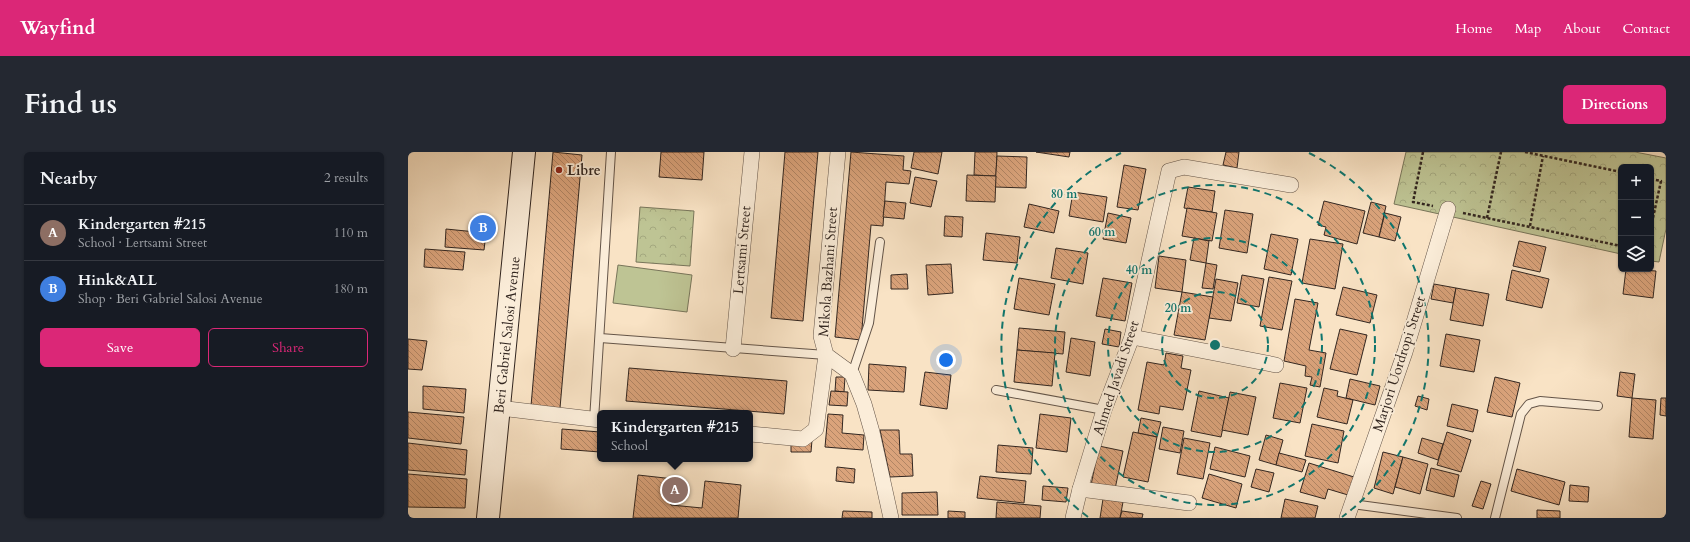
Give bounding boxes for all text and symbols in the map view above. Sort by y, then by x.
text: Wayfind [20,15,95,41]
text: Home [1455,19,1493,38]
text: Map [1515,19,1541,38]
text: About [1563,19,1600,38]
text: Contact [1622,19,1670,38]
text: Find us [24,85,117,123]
button: Directions [1563,85,1666,124]
place label: Libre [567,161,601,180]
map controls [1618,164,1654,272]
button: + [1618,164,1654,200]
marker: Libre [554,165,564,175]
text: Nearby [40,167,97,190]
text: 2 results [324,169,368,187]
text: 80 m [1051,186,1078,202]
button: − [1618,200,1654,236]
street label: Lertsami Street [729,205,755,295]
street label: Mikola Bazhani Street [814,206,842,338]
pin: B [470,213,496,243]
text: Kindergarten #215 [78,214,206,234]
text: A [48,224,58,242]
text: 110 m [334,224,368,242]
text: 60 m [1089,224,1116,240]
text: School · Lertsami Street [78,234,207,252]
button: layers [1618,236,1654,272]
street label: Beri Gabriel Salosi Avenue [489,255,525,415]
text: 40 m [1126,262,1153,278]
text: Hink&ALL [78,270,157,290]
text: B [48,280,58,298]
text: 180 m [334,280,368,298]
text: Shop · Beri Gabriel Salosi Avenue [78,290,263,308]
street label: Marjori Uordropi Street [1368,293,1430,434]
text: 20 m [1165,300,1192,316]
street label: Ahmed Javadi Street [1088,318,1144,438]
button: Save [40,328,200,367]
button: Share [208,328,368,367]
centre of rings [1208,338,1222,352]
your location [936,350,956,370]
popup [597,410,753,462]
text: Kindergarten #215 [611,417,739,437]
text: School [611,437,648,455]
pin: A [662,475,688,505]

